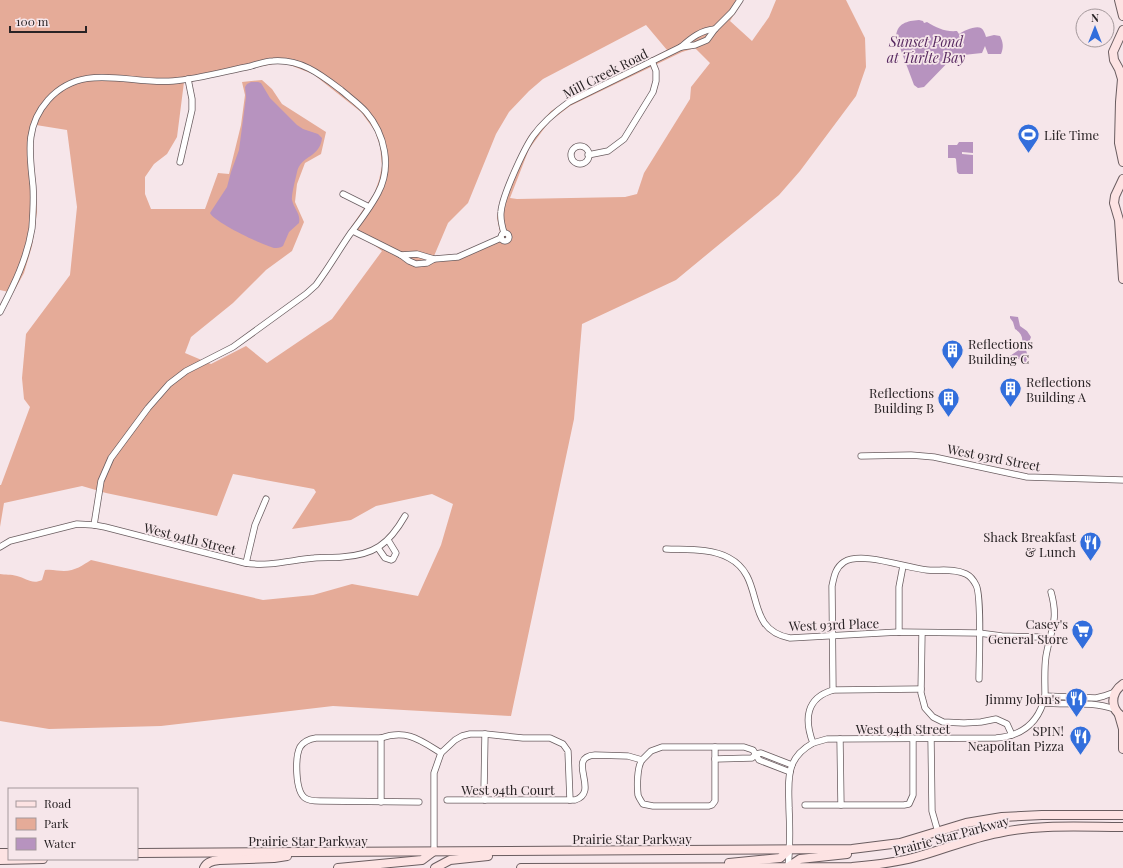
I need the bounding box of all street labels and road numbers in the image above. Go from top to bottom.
street label: Mill Creek Road [560,44,651,102]
street label: West 93rd Street [945,439,1042,474]
street label: West 94th Street [141,518,238,558]
street label: West 93rd Place [788,614,880,634]
street label: West 94th Street [855,720,951,737]
street label: West 94th Court [460,781,555,798]
street label: Prairie Star Parkway [891,811,1011,859]
street label: Prairie Star Parkway [572,830,692,847]
street label: Prairie Star Parkway [248,832,368,849]

